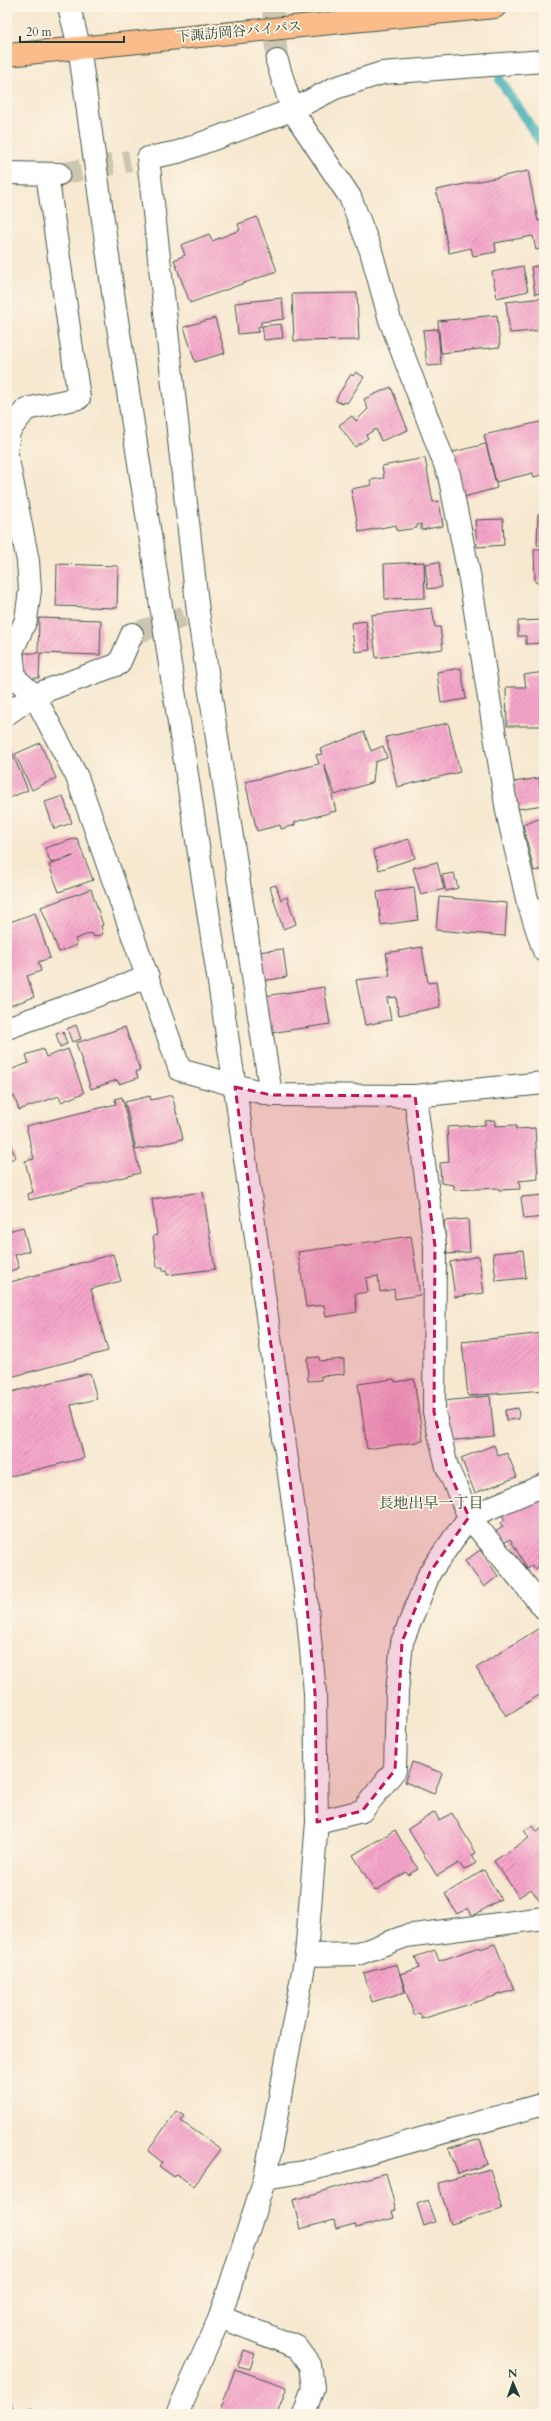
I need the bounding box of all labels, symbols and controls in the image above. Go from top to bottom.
street label: 下諏訪岡谷バイパス [176,17,302,46]
scale bar [20,18,124,44]
text: 20 m [26,24,53,40]
district label: 長地出早一丁目 [378,1493,484,1513]
north arrow [493,2363,533,2403]
text: N [508,2366,518,2381]

